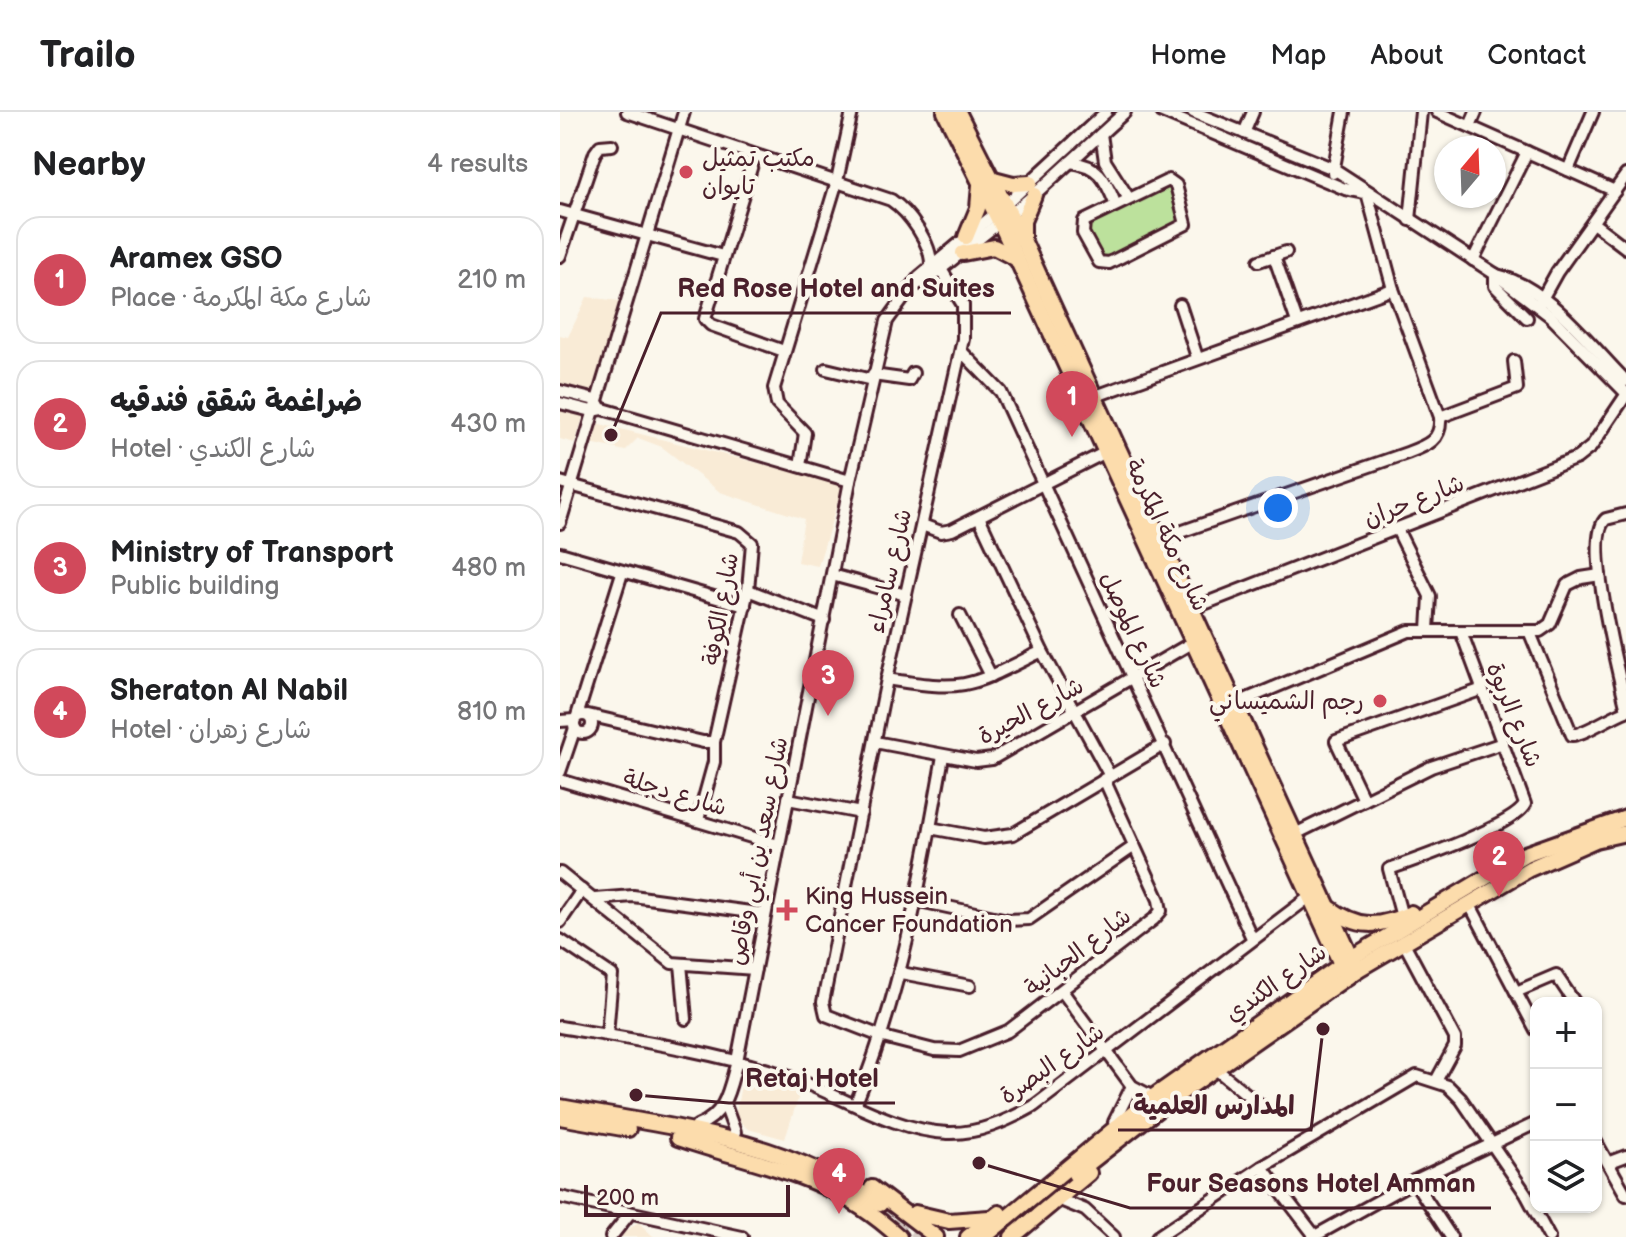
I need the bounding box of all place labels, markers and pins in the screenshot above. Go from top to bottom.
place label: مكتب تمثيل تايوان [702,144,815,201]
marker: مكتب تمثيل تايوان [677,163,695,181]
callout: Red Rose Hotel and Suites [661,263,1011,313]
pin: 1 [1046,371,1098,437]
pin: 3 [802,650,854,716]
place label: رجم الشميساني [1209,687,1364,722]
marker: رجم الشميساني [1371,692,1389,710]
pin: 2 [1473,831,1525,897]
place label: King Hussein Cancer Foundation [805,882,1013,939]
marker: King Hussein Cancer Foundation [776,899,798,921]
callout: Retaj Hotel [729,1053,895,1103]
callout: المدارس العلمية [1118,1080,1311,1130]
pin: 4 [813,1148,865,1214]
callout: Four Seasons Hotel Amman [1130,1158,1491,1208]

